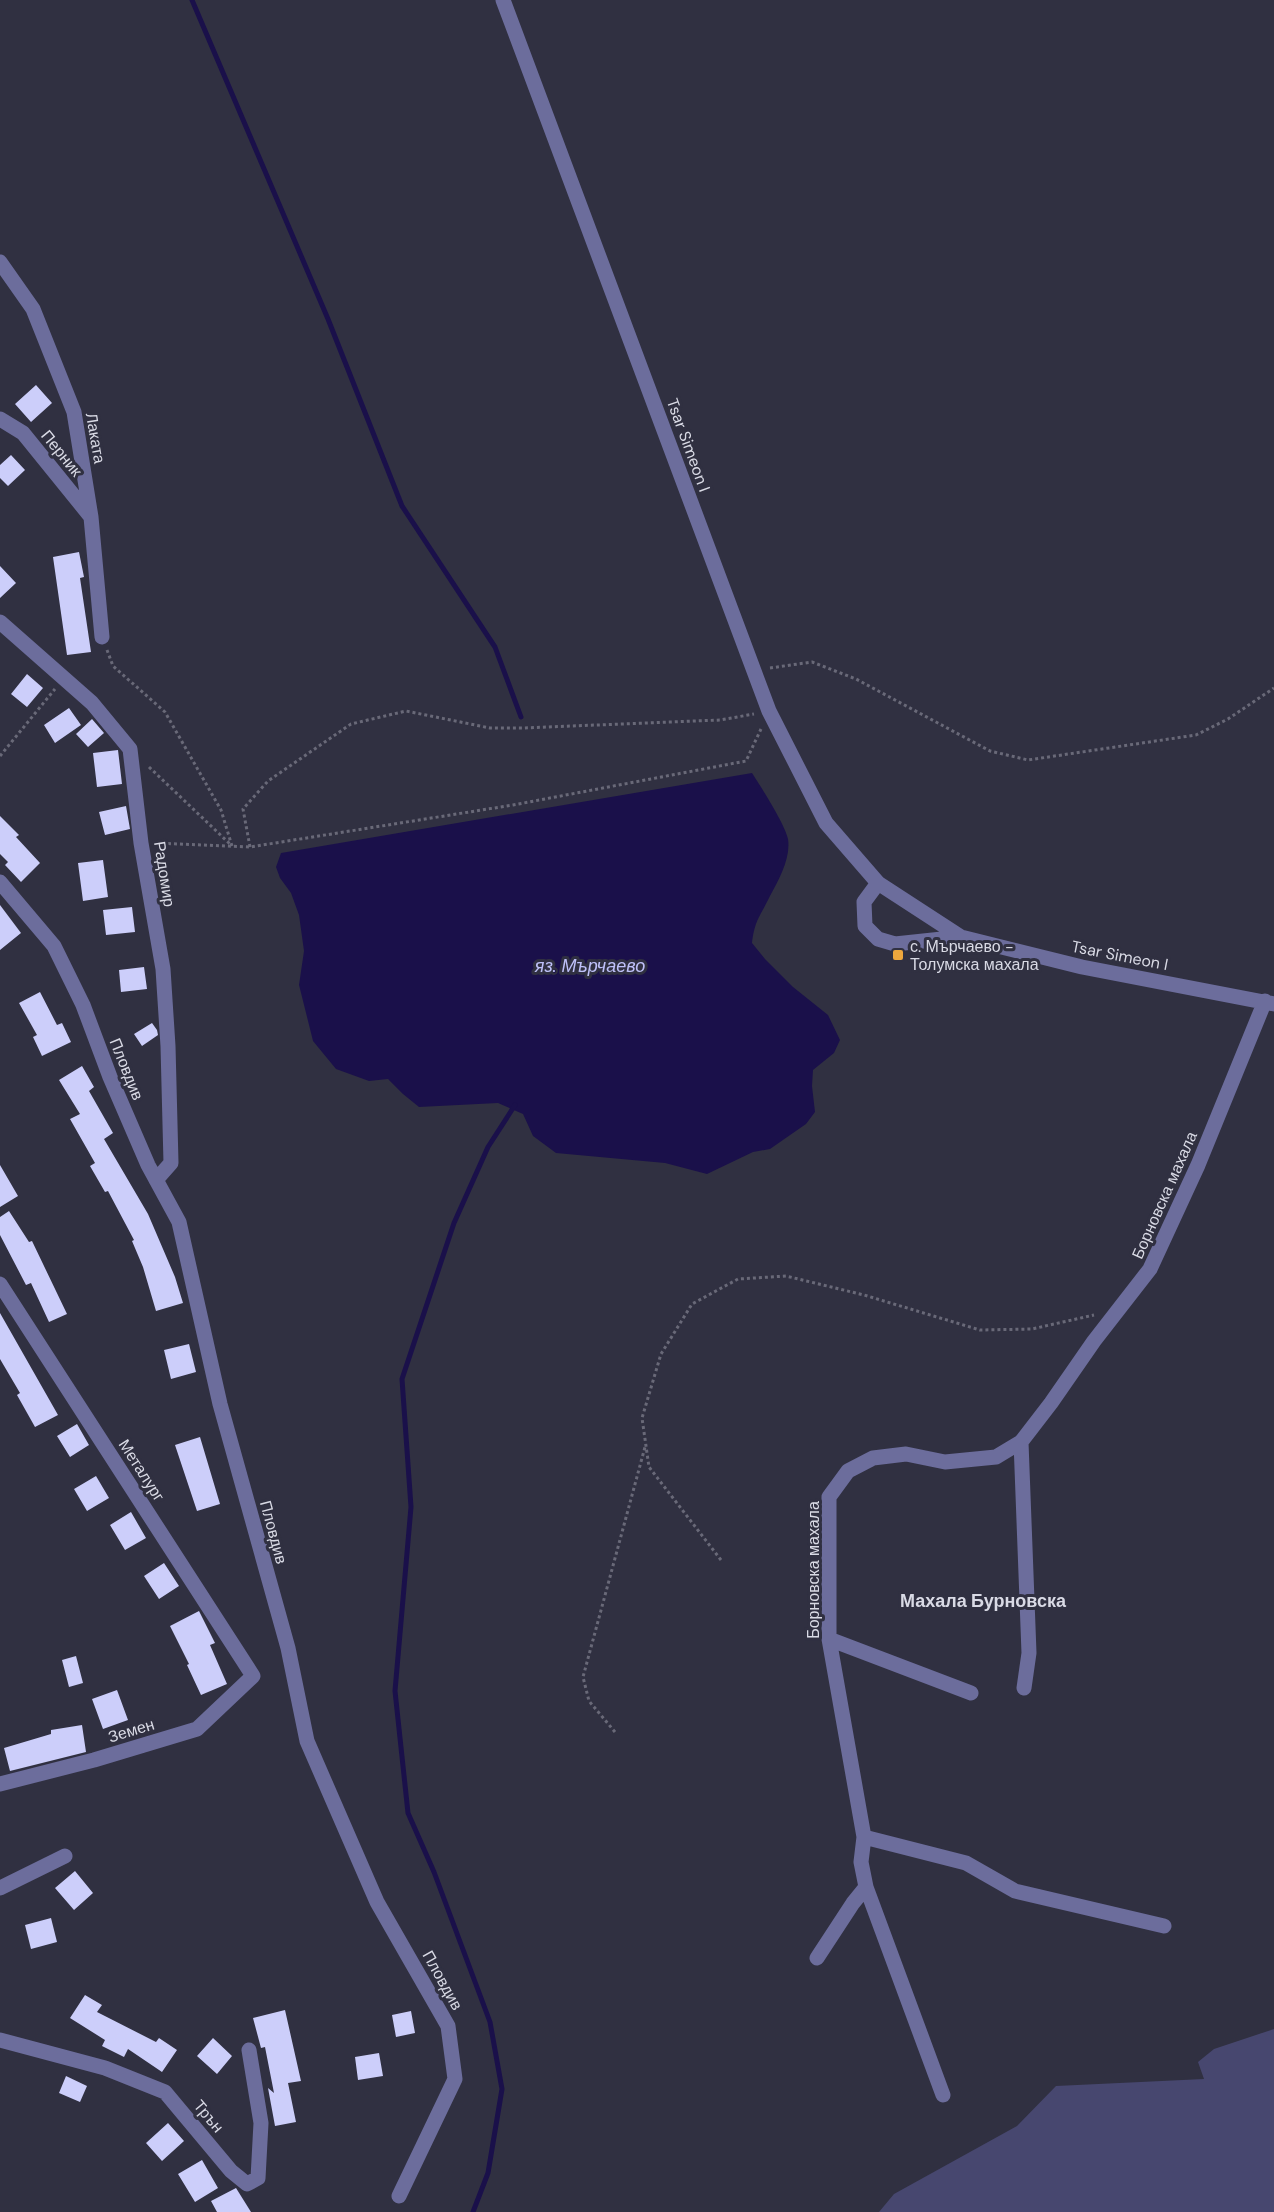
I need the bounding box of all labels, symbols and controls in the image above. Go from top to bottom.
street label: Tsar Simeon I [662,396,715,495]
street label: Лаката [81,411,110,465]
street label: Перник [36,426,87,482]
street label: Радомир [149,840,180,908]
place label: с. Мърчаево - Толумска махала [910,936,1039,975]
street label: Tsar Simeon I [1070,936,1170,975]
marker: с. Мърчаево - Толумска махала [891,948,905,962]
water label: яз. Мърчаево [534,954,645,978]
street label: Пловдив [105,1035,148,1103]
street label: Борновска махала [1127,1128,1202,1262]
street label: Металург [114,1435,169,1505]
street label: Пловдив [255,1498,292,1566]
street label: Борновска махала [803,1501,824,1639]
district label: Махала Бурновска [900,1589,1067,1613]
street label: Земен [105,1714,157,1747]
street label: Пловдив [418,1947,468,2014]
street label: Трън [189,2096,228,2137]

